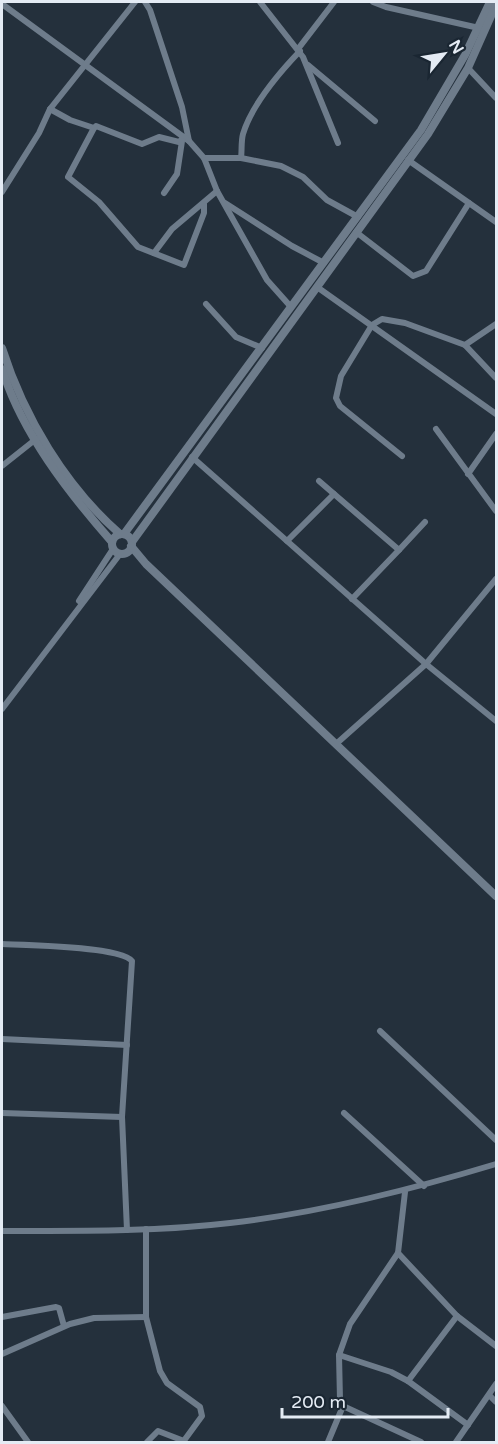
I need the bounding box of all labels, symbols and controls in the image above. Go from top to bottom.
north arrow [414,24,474,84]
text: N [444,36,468,58]
scale bar [282,1381,448,1419]
text: 200 m [291,1391,346,1413]

